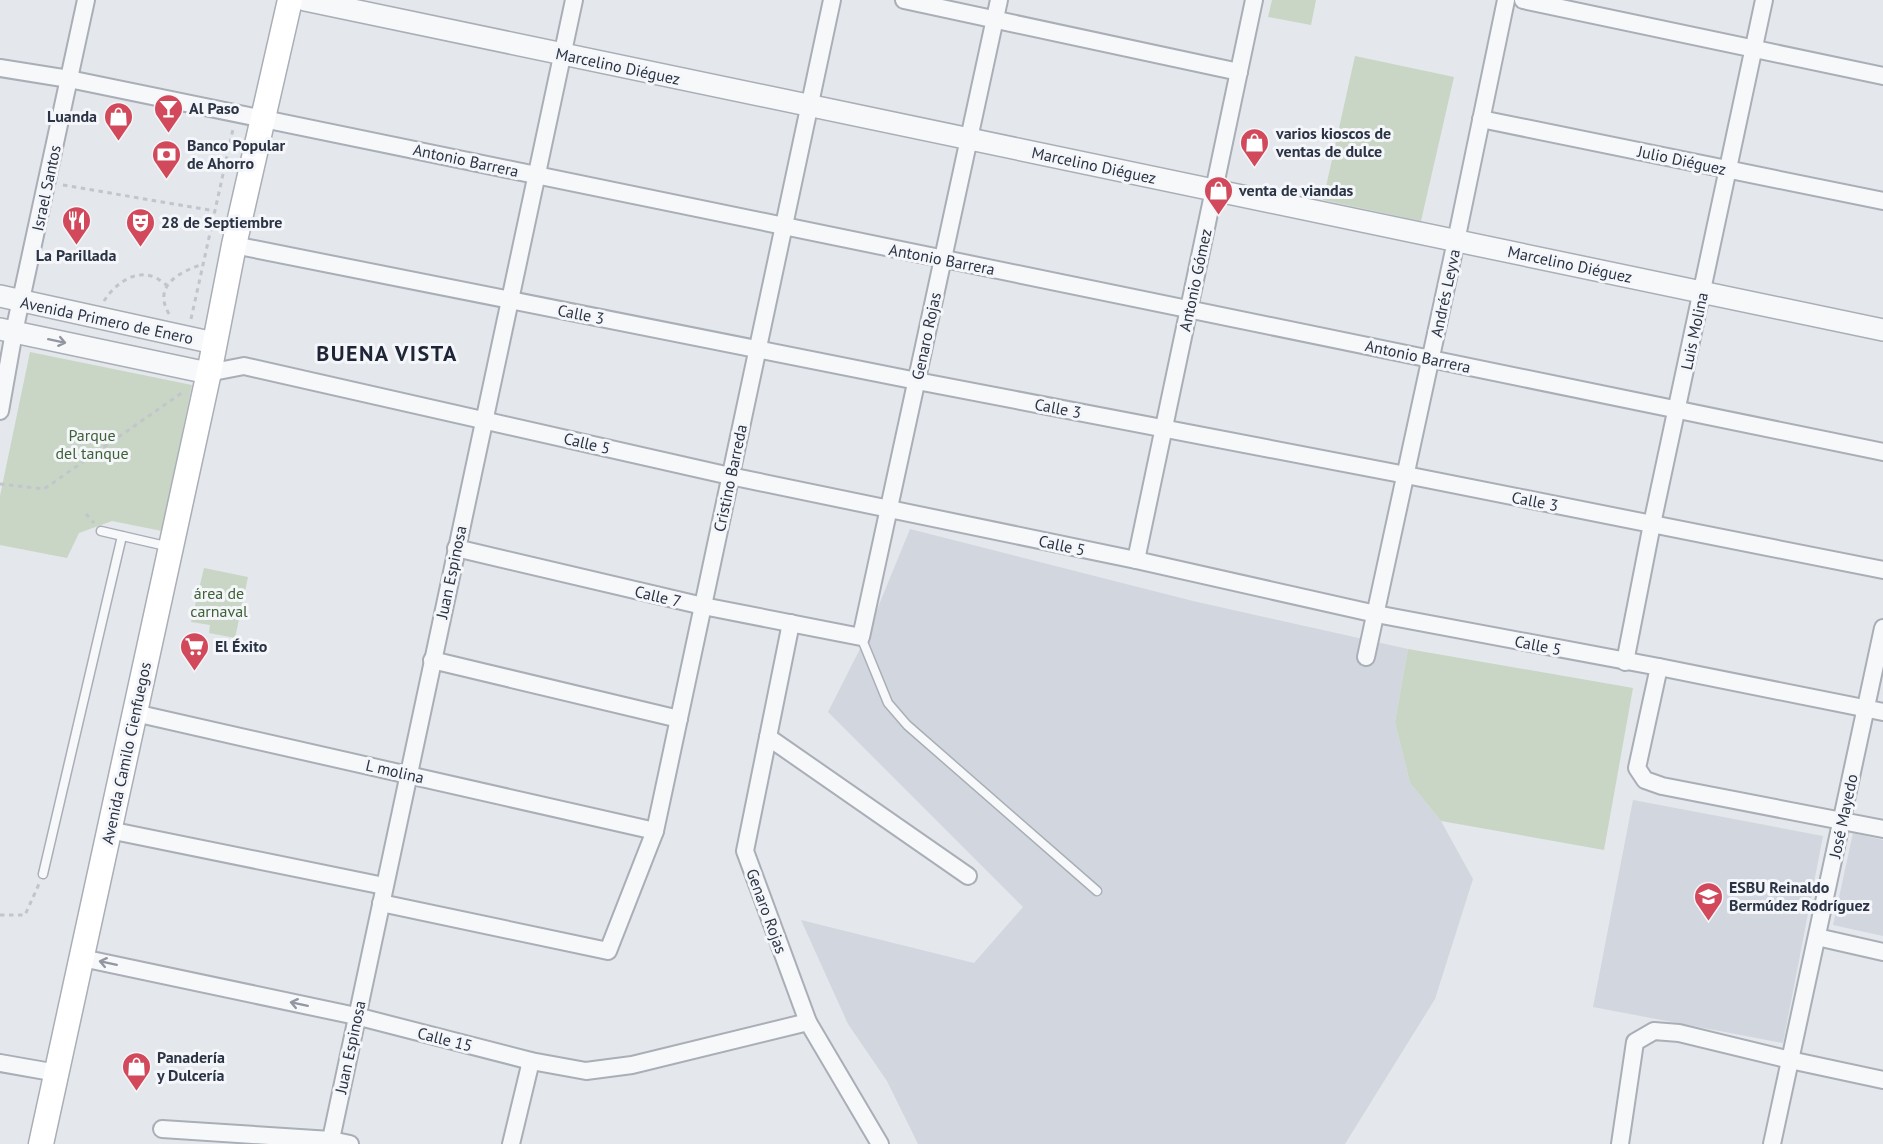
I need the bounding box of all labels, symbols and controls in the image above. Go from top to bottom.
street label: Marcelino Diéguez [554,43,682,89]
bar icon: Al Paso [152,92,184,134]
place label: Al Paso [189,98,240,118]
shop icon: Luanda [102,100,134,142]
place label: Luanda [47,106,97,126]
place label: varios kioscos de ventas de dulce [1275,123,1391,161]
shop icon: varios kioscos de ventas de dulce [1239,126,1271,168]
place label: Banco Popular de Ahorro [187,135,285,173]
bank icon: Banco Popular de Ahorro [150,138,182,180]
street label: Antonio Barrera [411,139,521,181]
street label: Julio Diéguez [1635,141,1728,179]
street label: Marcelino Diéguez [1030,142,1158,188]
street label: Israel Santos [27,143,65,233]
shop icon: venta de viandas [1202,174,1234,216]
place label: venta de viandas [1238,180,1354,200]
restaurant icon: La Parillada [60,204,92,246]
theatre icon: 28 de Septiembre [124,206,156,248]
place label: 28 de Septiembre [161,212,282,232]
street label: Antonio Gómez [1174,227,1216,333]
street label: Antonio Barrera [887,239,997,279]
street label: Marcelino Diéguez [1506,241,1634,287]
place label: La Parillada [36,245,116,265]
street label: Andrés Leyva [1426,247,1464,339]
street label: Genaro Rojas [907,290,945,382]
street label: Luis Molina [1676,290,1712,372]
street label: Avenida Primero de Enero [19,292,195,348]
street label: Calle 3 [556,300,606,328]
street label: Antonio Barrera [1363,335,1473,377]
one-way arrow [47,336,66,347]
district label: BUENA VISTA [316,339,458,367]
street label: Calle 3 [1033,394,1083,422]
street label: Cristino Barreda [709,422,751,534]
park label: Parque del tanque [55,425,129,463]
street label: Calle 5 [562,428,612,458]
street label: Calle 3 [1510,487,1560,515]
street label: Juan Espinosa [431,524,471,621]
street label: Calle 5 [1037,530,1087,560]
street label: Calle 7 [633,581,683,611]
park label: área de carnaval [190,583,248,621]
supermarket icon: El Éxito [178,630,210,672]
street label: Calle 5 [1513,631,1563,659]
place label: El Éxito [215,636,268,656]
street label: Avenida Camilo Cienfuegos [97,660,155,846]
street label: L molina [364,755,426,787]
street label: José Mayedo [1824,772,1862,861]
street label: Genaro Rojas [742,866,792,957]
place label: ESBU Reinaldo Bermúdez Rodríguez [1729,877,1870,915]
school or university icon: ESBU Reinaldo Bermúdez Rodríguez [1692,880,1724,922]
one-way arrow [99,957,119,968]
one-way arrow [290,998,309,1009]
street label: Juan Espinosa [330,999,370,1096]
street label: Calle 15 [415,1023,475,1055]
place label: Panadería y Dulcería [156,1047,225,1085]
shop icon: Panadería y Dulcería [120,1050,152,1092]

